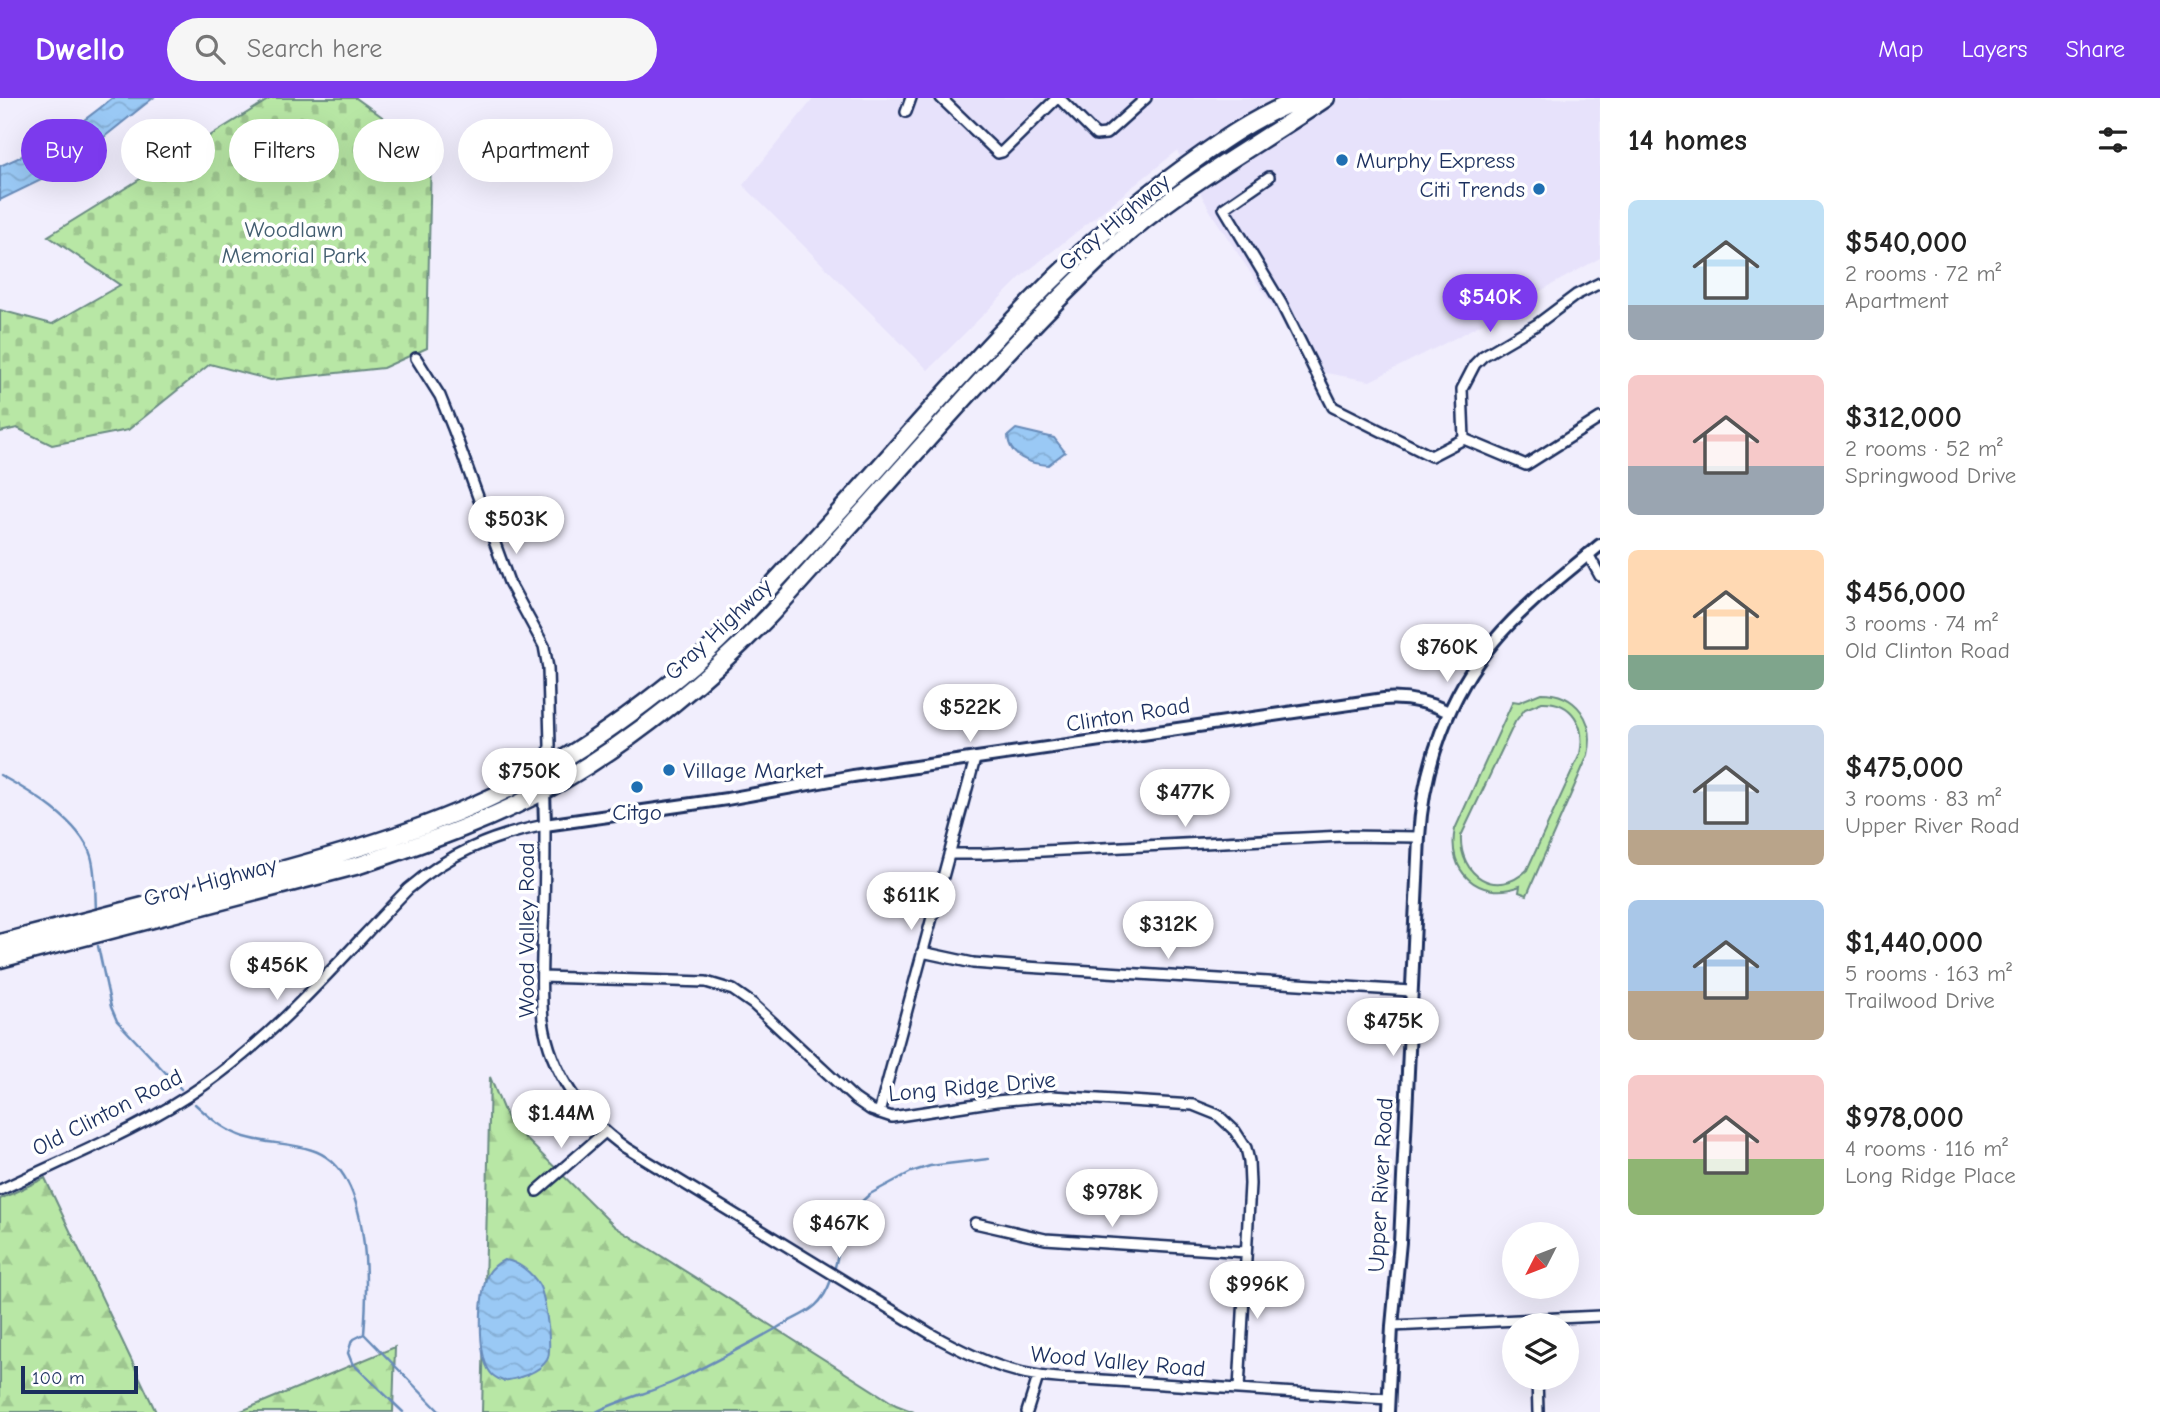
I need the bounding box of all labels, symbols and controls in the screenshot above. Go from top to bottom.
search box [167,18,657,81]
text: Dwello [35,30,125,68]
icon: search [191,30,229,68]
text: Search here [247,34,382,64]
text: Map [1878,35,1924,63]
text: Layers [1962,35,2027,63]
text: Share [2065,35,2125,63]
chip: Buy [21,119,107,182]
chip: Rent [121,119,215,182]
chip: Filters [229,119,339,182]
chip: New [353,119,444,182]
chip: Apartment [458,119,613,182]
icon: filters [2094,121,2132,159]
text: 14 homes [1628,123,1747,158]
place label: Murphy Express [1356,147,1515,174]
marker: Murphy Express [1334,152,1350,168]
street label: Gray Highway [1053,168,1176,277]
place label: Citi Trends [1419,176,1525,203]
marker: Citi Trends [1531,181,1547,197]
park label: Woodlawn Memorial Park [222,216,366,269]
text: $540,000 [1845,225,1967,260]
icon: home [1684,228,1768,312]
text: 2 rooms · 72 m² [1845,260,2001,287]
pin: $540K [1441,274,1539,334]
text: $540K [1459,283,1521,310]
text: Apartment [1845,287,1948,314]
text: $312,000 [1845,400,1962,435]
icon: home [1684,403,1768,487]
text: 2 rooms · 52 m² [1845,435,2003,462]
text: Springwood Drive [1845,462,2016,489]
pin: $503K [467,496,565,556]
text: $503K [484,505,548,532]
street label: Gray Highway [659,572,778,686]
text: $456,000 [1845,575,1966,610]
icon: home [1684,578,1768,662]
text: 3 rooms · 74 m² [1845,610,1998,637]
pin: $760K [1398,624,1496,684]
text: $760K [1416,633,1478,660]
text: Old Clinton Road [1845,637,2010,664]
pin: $522K [921,684,1019,744]
street label: Clinton Road [1064,691,1192,738]
text: $522K [939,693,1001,720]
pin: $750K [480,748,578,808]
text: $475,000 [1845,750,1964,785]
icon: home [1684,753,1768,837]
text: $750K [498,757,560,784]
place label: Village Market [683,757,824,784]
marker: Village Market [661,762,677,778]
pin: $477K [1136,770,1234,829]
text: $477K [1156,778,1214,805]
marker: Citgo [629,779,645,795]
text: 3 rooms · 83 m² [1845,785,2001,812]
place label: Citgo [612,799,662,826]
text: Upper River Road [1845,812,2020,839]
street label: Wood Valley Road [513,842,540,1018]
street label: Gray Highway [141,851,280,912]
pin: $611K [862,872,960,932]
text: $611K [883,881,939,908]
pin: $312K [1119,902,1217,961]
text: $312K [1139,910,1197,937]
text: $1,440,000 [1845,925,1983,960]
icon: home [1684,928,1768,1012]
pin: $456K [228,942,326,1002]
text: $456K [246,951,308,978]
text: 5 rooms · 163 m² [1845,960,2012,987]
text: Trailwood Drive [1845,987,1995,1014]
pin: $475K [1344,998,1442,1058]
text: $475K [1363,1007,1423,1034]
street label: Old Clinton Road [28,1063,187,1162]
street label: Long Ridge Drive [887,1066,1057,1107]
pin: $1.44M [504,1090,618,1150]
street label: Upper River Road [1362,1097,1399,1273]
text: $1.44M [527,1099,595,1126]
text: $978,000 [1845,1100,1964,1135]
icon: home [1684,1103,1768,1187]
text: 4 rooms · 116 m² [1845,1135,2008,1162]
text: Long Ridge Place [1845,1162,2016,1189]
pin: $978K [1063,1170,1161,1229]
text: $978K [1082,1178,1142,1205]
pin: $467K [790,1200,888,1260]
text: $467K [809,1209,869,1236]
north arrow [1502,1222,1578,1298]
map controls [1502,1222,1579,1390]
pin: $996K [1208,1262,1306,1321]
text: $996K [1226,1270,1288,1297]
button: layers [1502,1313,1579,1390]
street label: Wood Valley Road [1029,1340,1206,1383]
scale bar [21,1363,138,1395]
text: 100 m [32,1367,85,1389]

